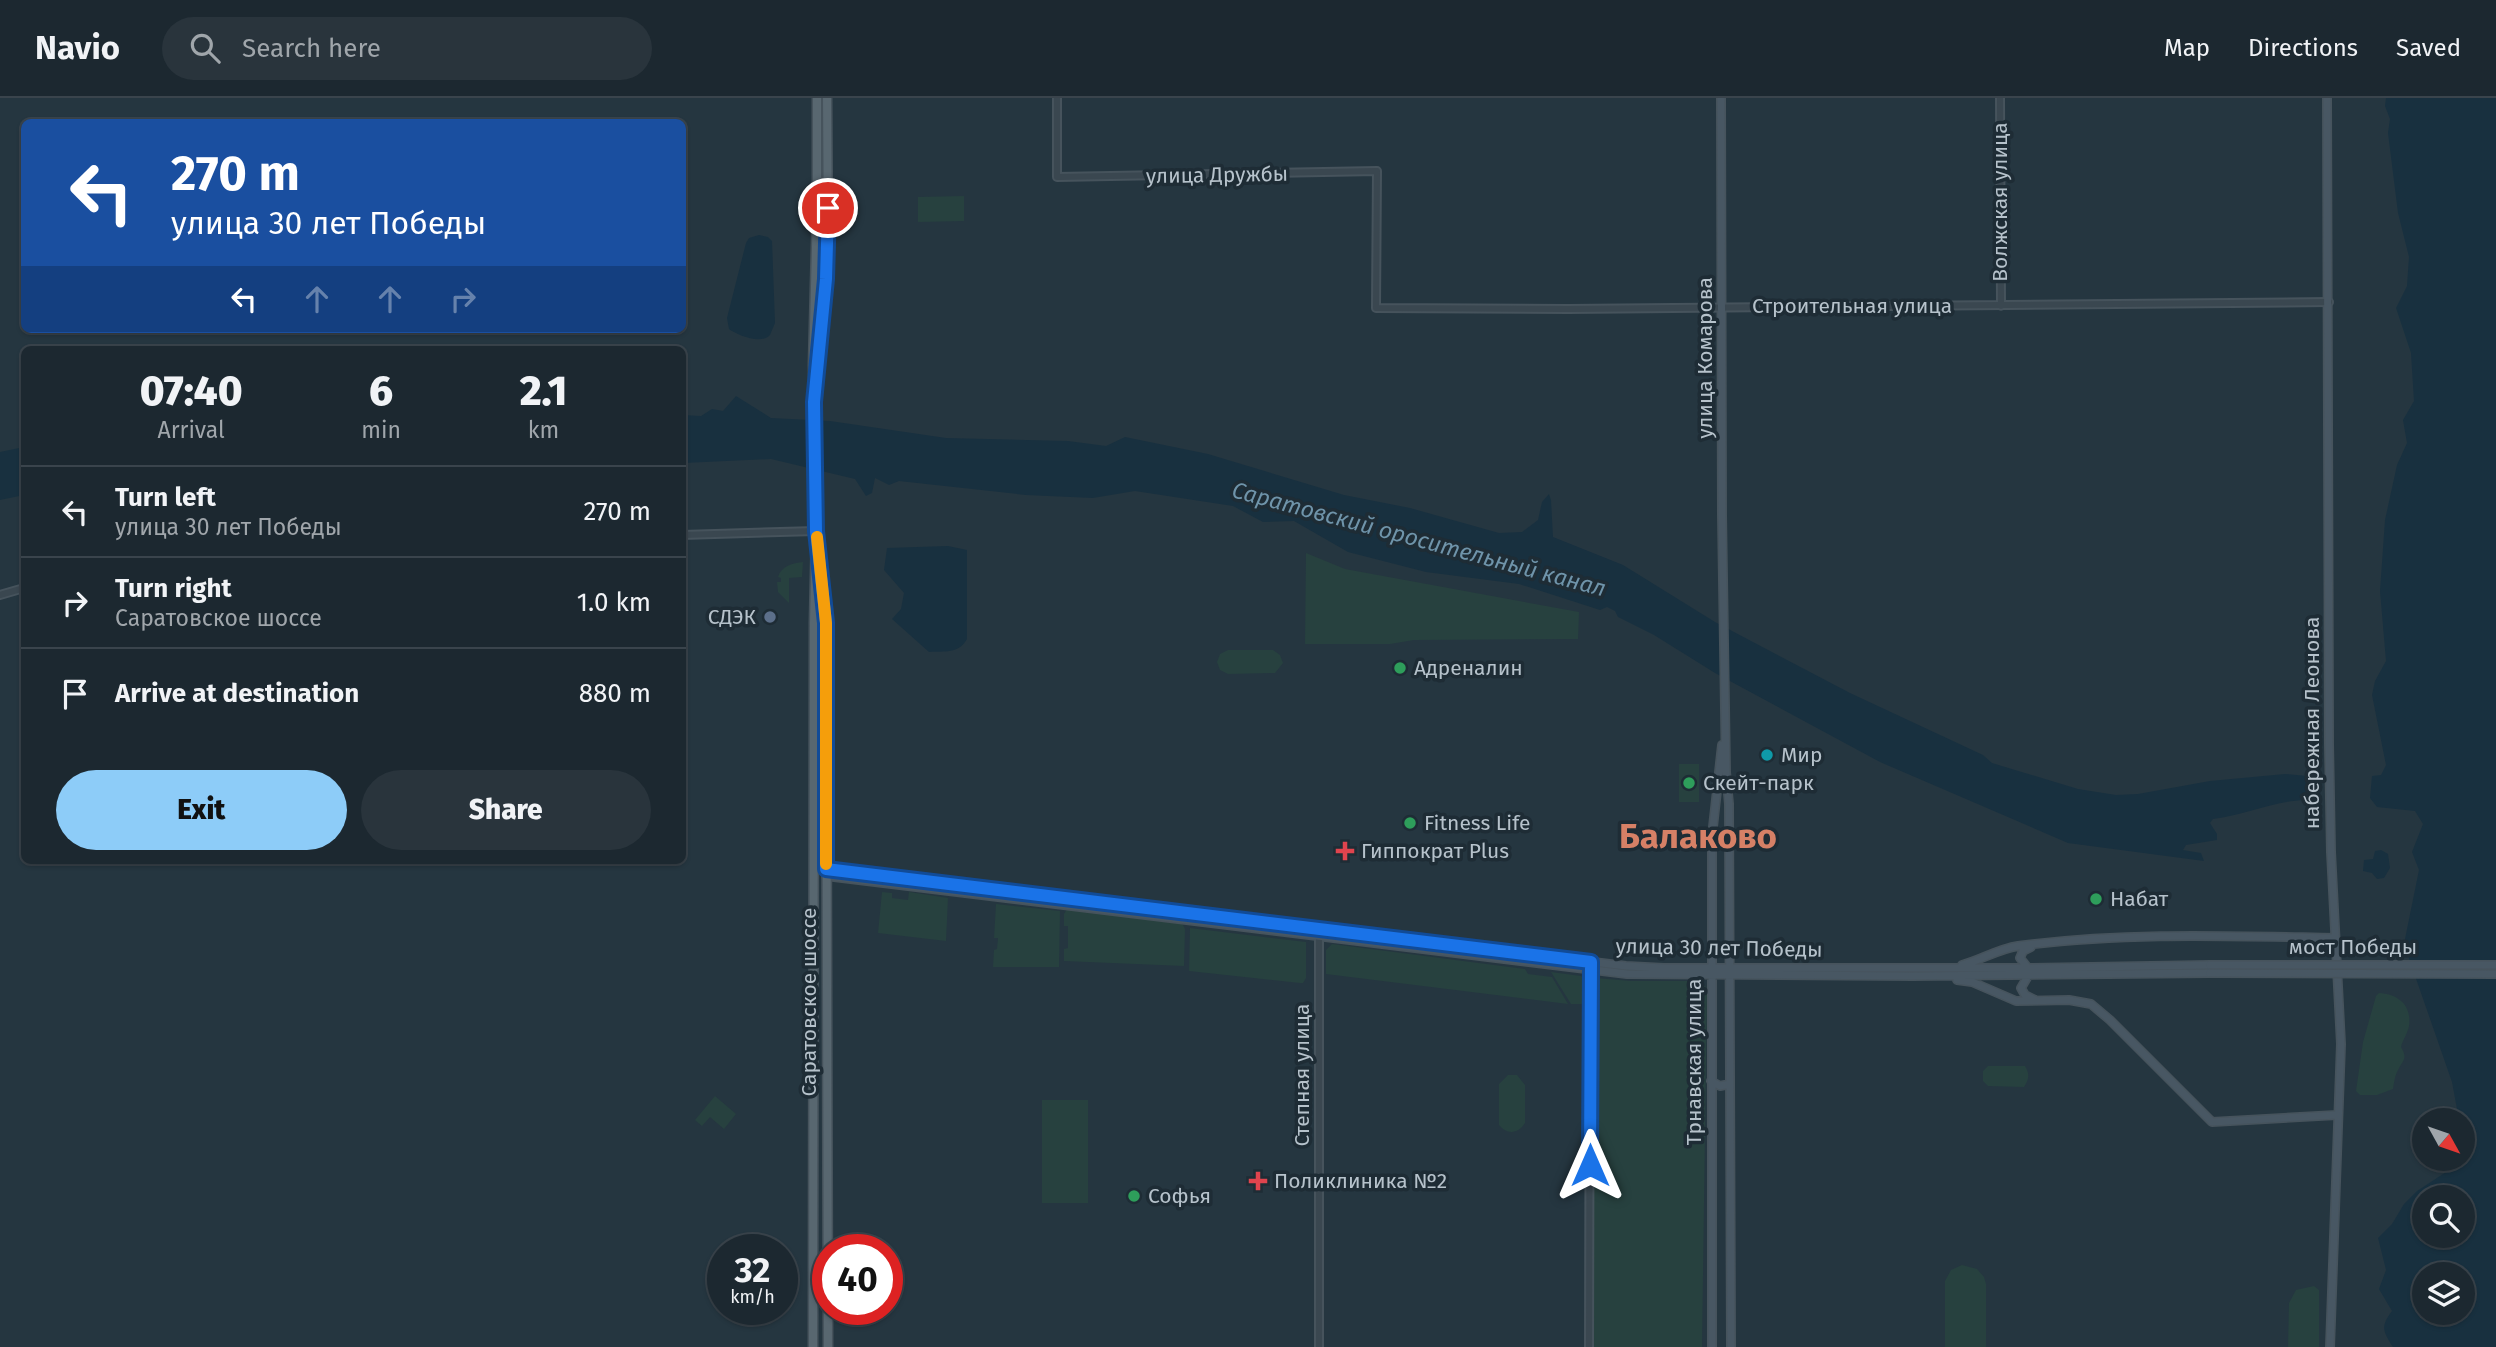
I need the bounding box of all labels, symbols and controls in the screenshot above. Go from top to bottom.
search box [162,17,652,80]
text: Navio [35,28,120,68]
icon: search [186,29,224,67]
text: Search here [242,33,381,64]
text: Map [2164,34,2210,62]
text: Directions [2248,34,2358,62]
text: Saved [2396,34,2461,62]
street label: Волжская улица [1987,122,2013,282]
text: 270 m [171,144,300,203]
icon: left [56,147,147,238]
street label: улица Дружбы [1146,161,1288,189]
pin [798,178,858,238]
icon: arrive [809,189,847,227]
text: улица 30 лет Победы [171,204,486,242]
street label: улица Комарова [1692,277,1718,439]
icon: left [225,280,263,318]
icon: ahead [298,280,336,318]
icon: ahead [371,280,409,318]
icon: right [444,280,482,318]
street label: Строительная улица [1752,293,1952,319]
text: 07:40 [140,366,243,416]
text: 6 [369,366,393,416]
text: 2.1 [520,366,567,416]
text: Arrival [157,416,225,444]
text: min [361,416,401,444]
text: km [528,416,559,444]
water label: Саратовский оросительный канал [1229,475,1609,603]
text: Turn left [115,482,216,513]
icon: left [56,493,94,531]
text: 270 m [583,496,651,527]
text: улица 30 лет Победы [115,513,342,541]
text: Turn right [115,573,232,604]
icon: right [56,584,94,622]
text: 1.0 km [577,587,651,618]
text: Саратовское шоссе [115,604,322,632]
place label: СДЭК [708,604,757,630]
marker: СДЭК [762,609,778,625]
street label: набережная Леонова [2299,617,2325,829]
place label: Адреналин [1414,655,1523,681]
marker: Адреналин [1392,660,1408,676]
icon: arrive [56,675,94,713]
text: Arrive at destination [115,678,359,709]
text: 880 m [579,678,651,709]
place label: Мир [1781,742,1822,768]
marker: Мир [1759,747,1775,763]
button: Exit [56,770,347,850]
button: Share [361,770,651,850]
place label: Скейт-парк [1703,770,1814,796]
marker: Скейт-парк [1681,775,1697,791]
place label: Fitness Life [1424,810,1530,836]
marker: Fitness Life [1402,815,1418,831]
district label: Балаково [1619,815,1777,857]
place label: Гиппократ Plus [1361,838,1509,864]
marker: Гиппократ Plus [1335,841,1355,861]
place label: Набат [2110,886,2169,912]
marker: Набат [2088,891,2104,907]
street label: Саратовское шоссе [796,908,822,1096]
street label: улица 30 лет Победы [1615,933,1823,963]
street label: мост Победы [2289,934,2417,960]
street label: Трнавская улица [1681,979,1707,1145]
street label: Степная улица [1289,1003,1315,1147]
north arrow [2412,1108,2474,1171]
map controls [2412,1108,2475,1325]
position arrow [1553,1128,1627,1202]
place label: Поликлиника №2 [1274,1168,1447,1194]
marker: Поликлиника №2 [1248,1171,1268,1191]
place label: Софья [1148,1183,1211,1209]
button: search [2412,1185,2475,1248]
marker: Софья [1126,1188,1142,1204]
speed limit sign: 40 [812,1234,903,1325]
text: 32 [735,1249,770,1291]
button: layers [2412,1262,2475,1325]
text: km/h [730,1286,775,1308]

